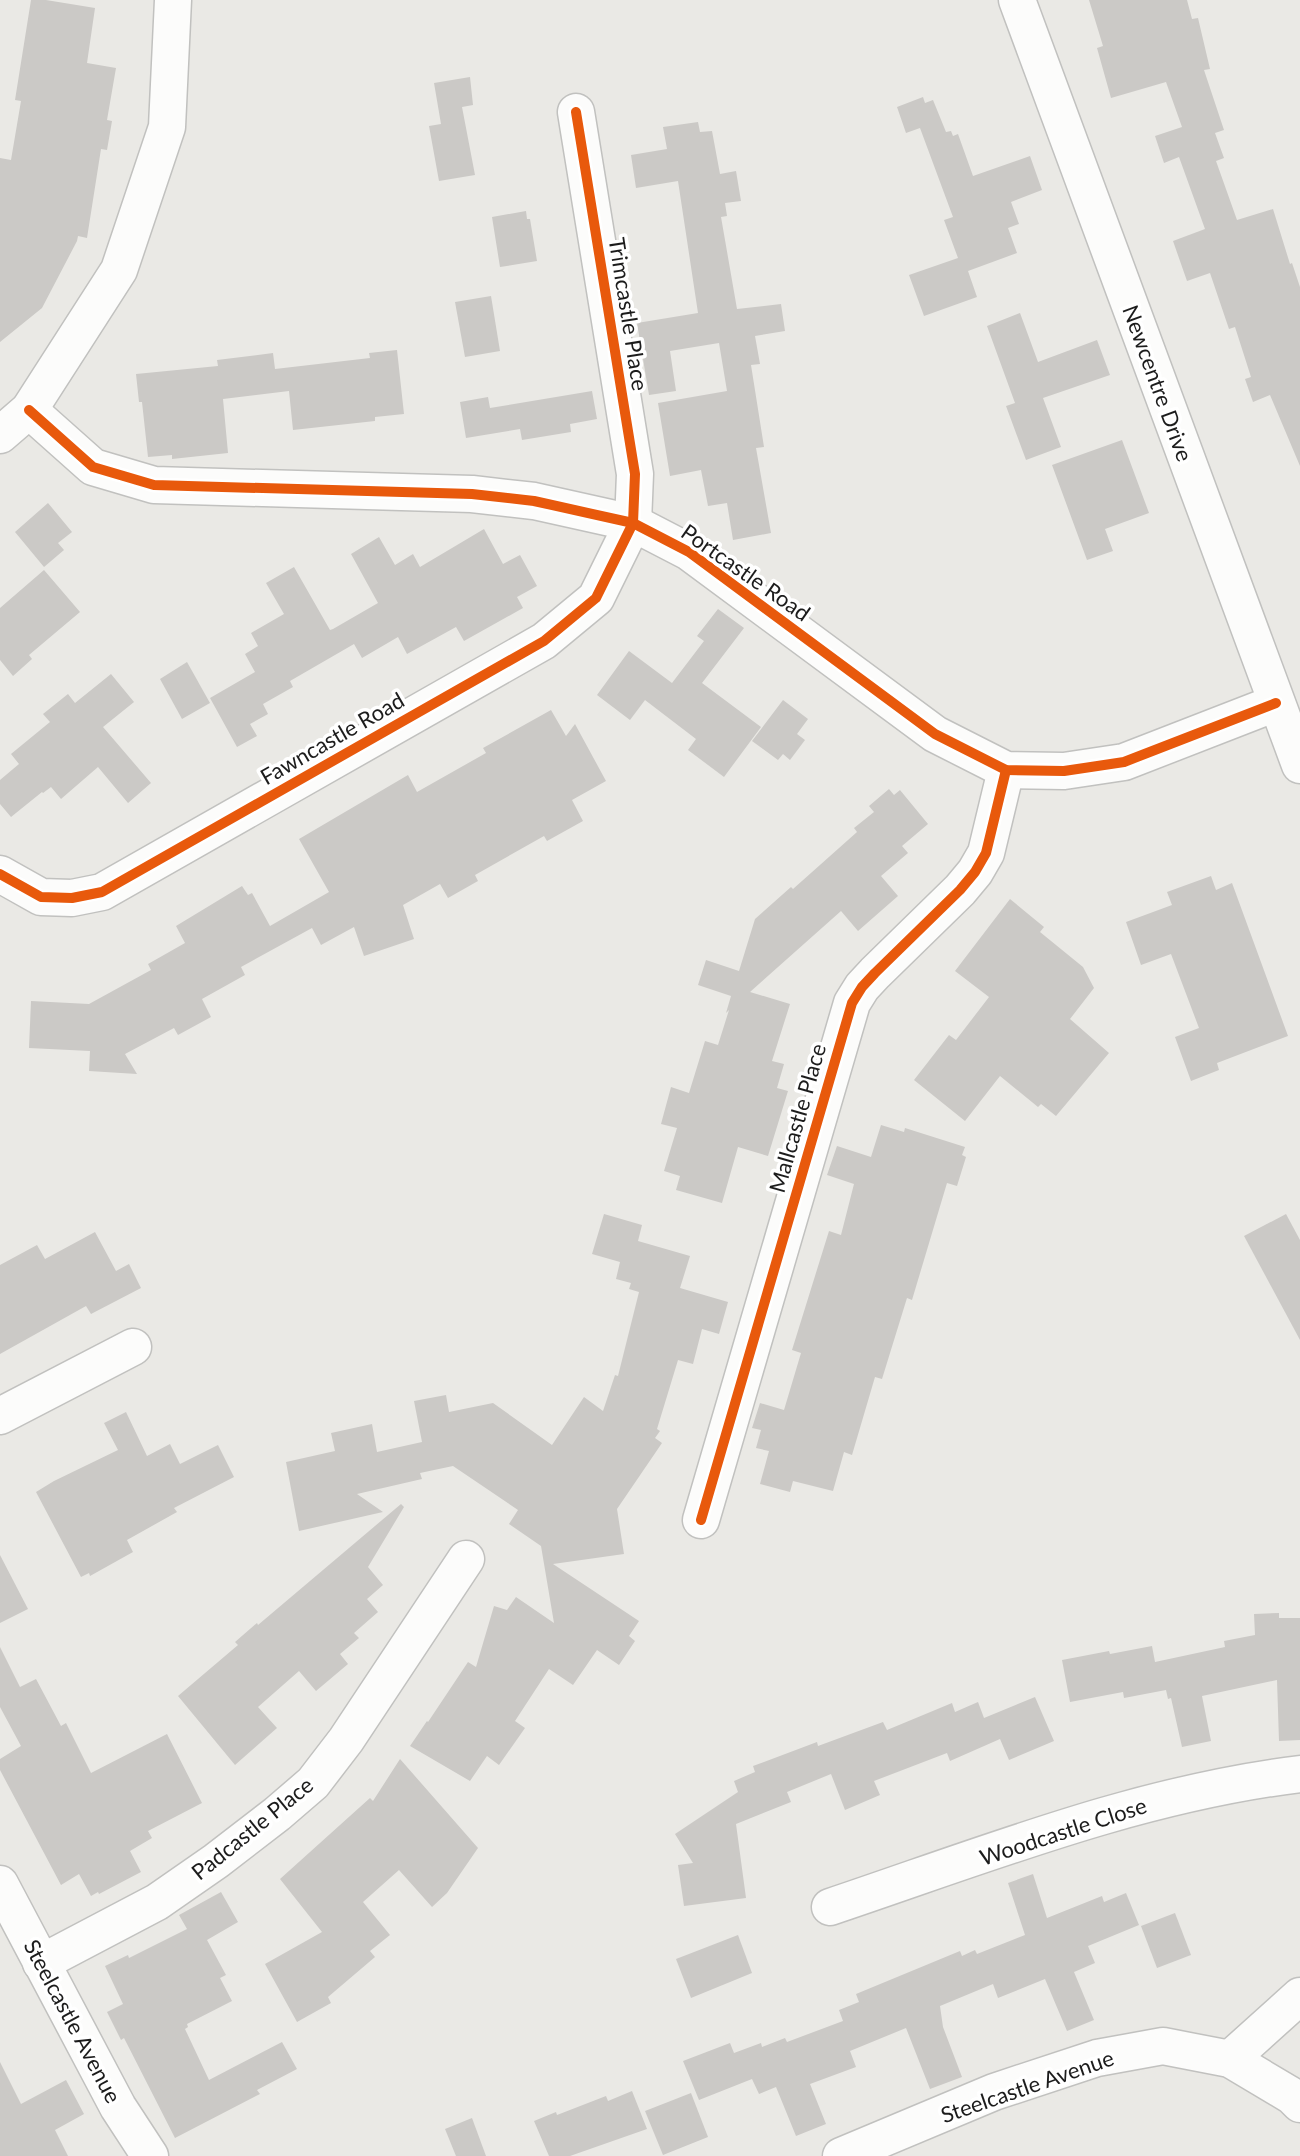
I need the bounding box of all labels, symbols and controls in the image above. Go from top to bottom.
street label: Trimcastle Place [604,236,654,392]
street label: Newcentre Drive [1117,301,1199,465]
street label: Portcastle Road [676,518,816,626]
street label: Fawncastle Road [255,686,409,790]
street label: Mallcastle Place [763,1040,831,1196]
street label: Padcastle Place [186,1771,318,1885]
street label: Woodcastle Close [976,1791,1150,1871]
street label: Steelcastle Avenue [19,1935,127,2107]
street label: Steelcastle Avenue [937,2044,1117,2128]

